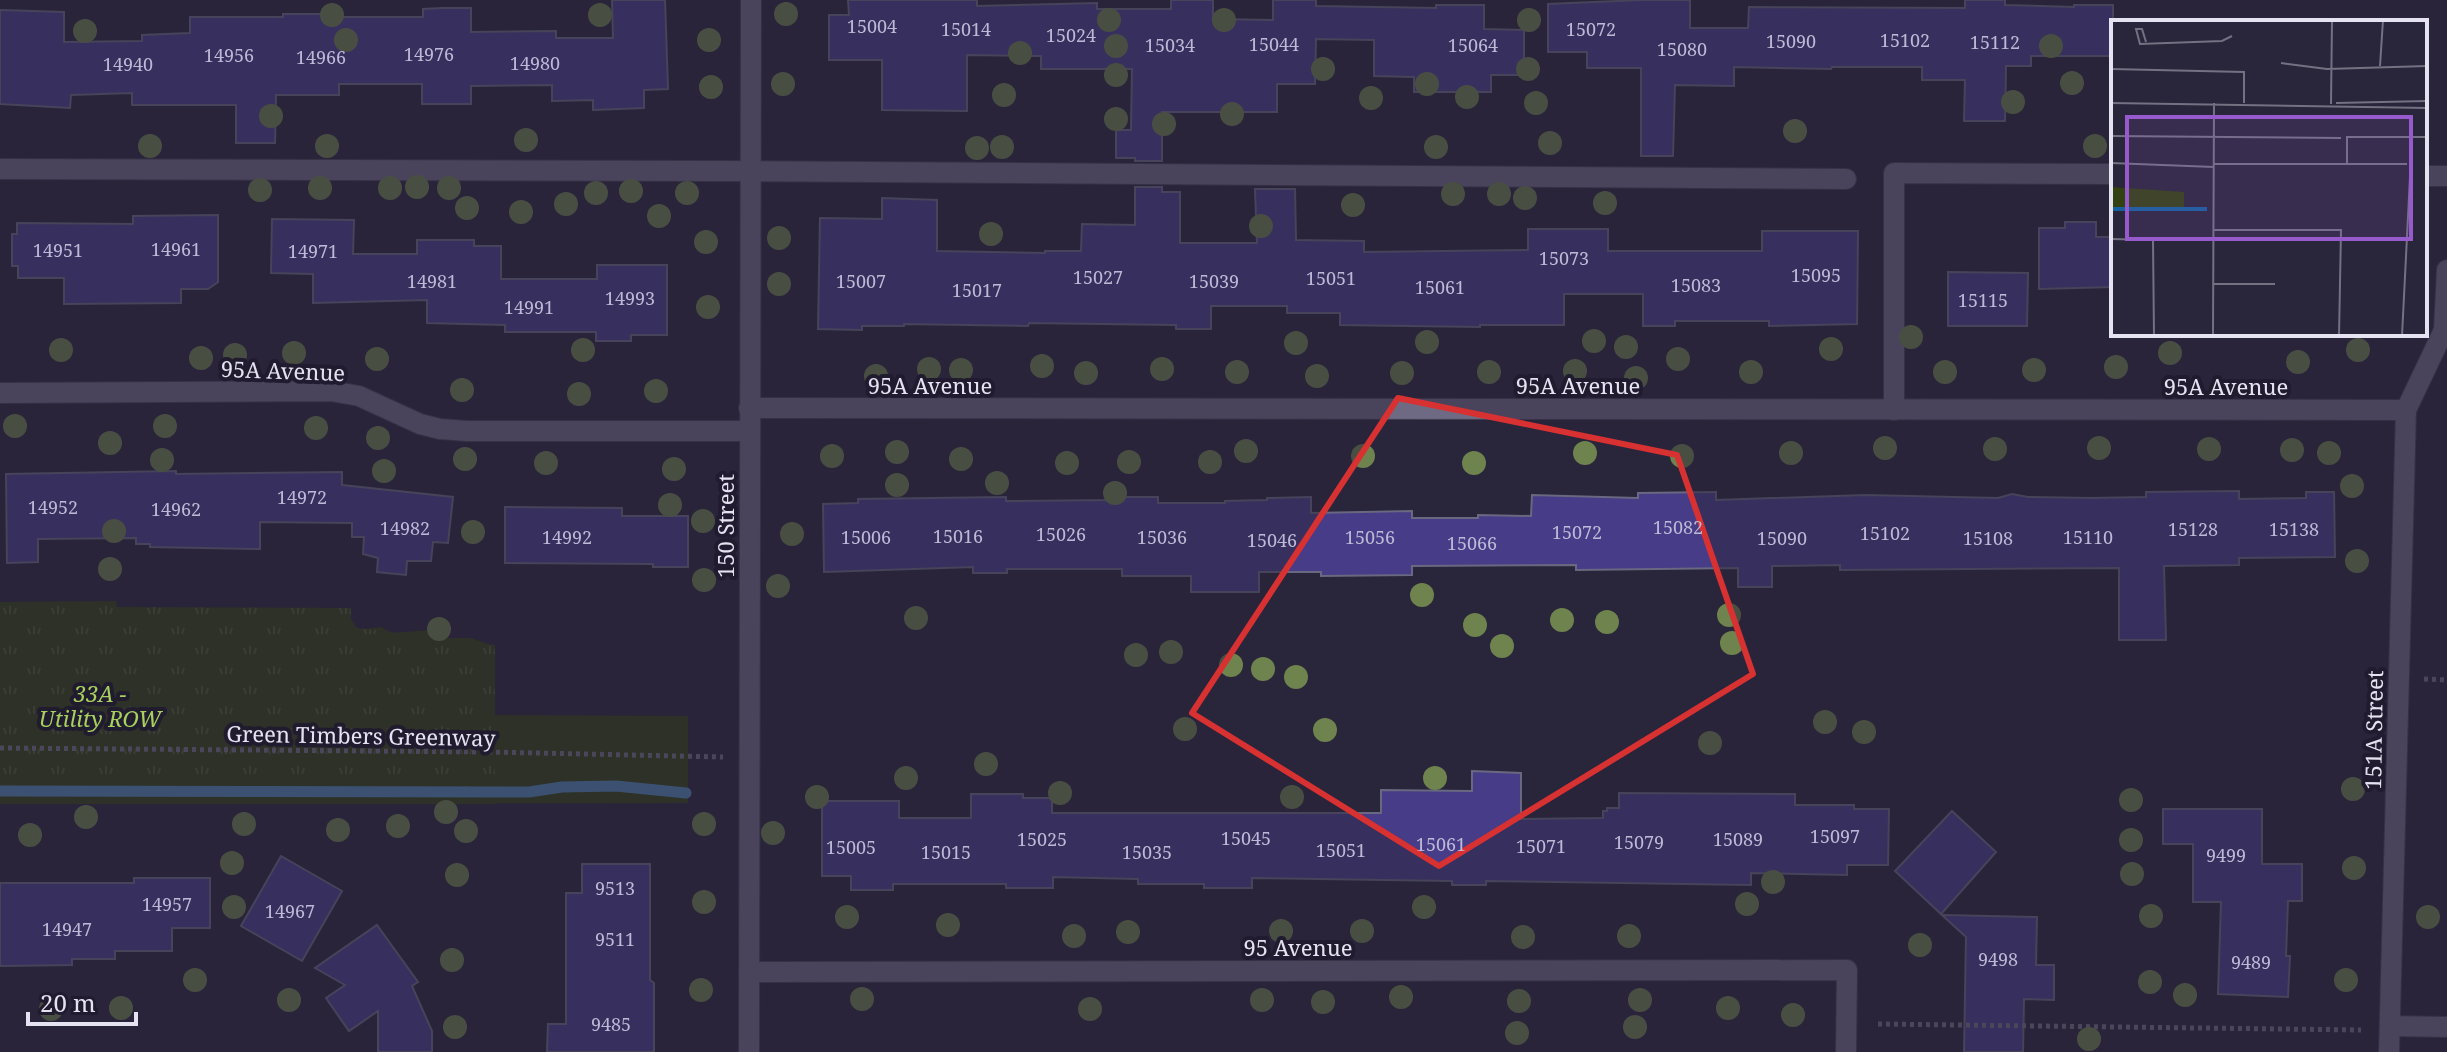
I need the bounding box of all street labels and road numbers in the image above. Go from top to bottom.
street label: 95A Avenue [220,353,346,387]
street label: 95A Avenue [868,370,992,400]
street label: 95A Avenue [1516,370,1640,400]
street label: 95A Avenue [2164,371,2288,401]
street label: 150 Street [710,474,740,578]
street label: 151A Street [2357,670,2389,790]
street label: Green Timbers Greenway [226,718,496,752]
street label: 95 Avenue [1244,932,1352,962]

